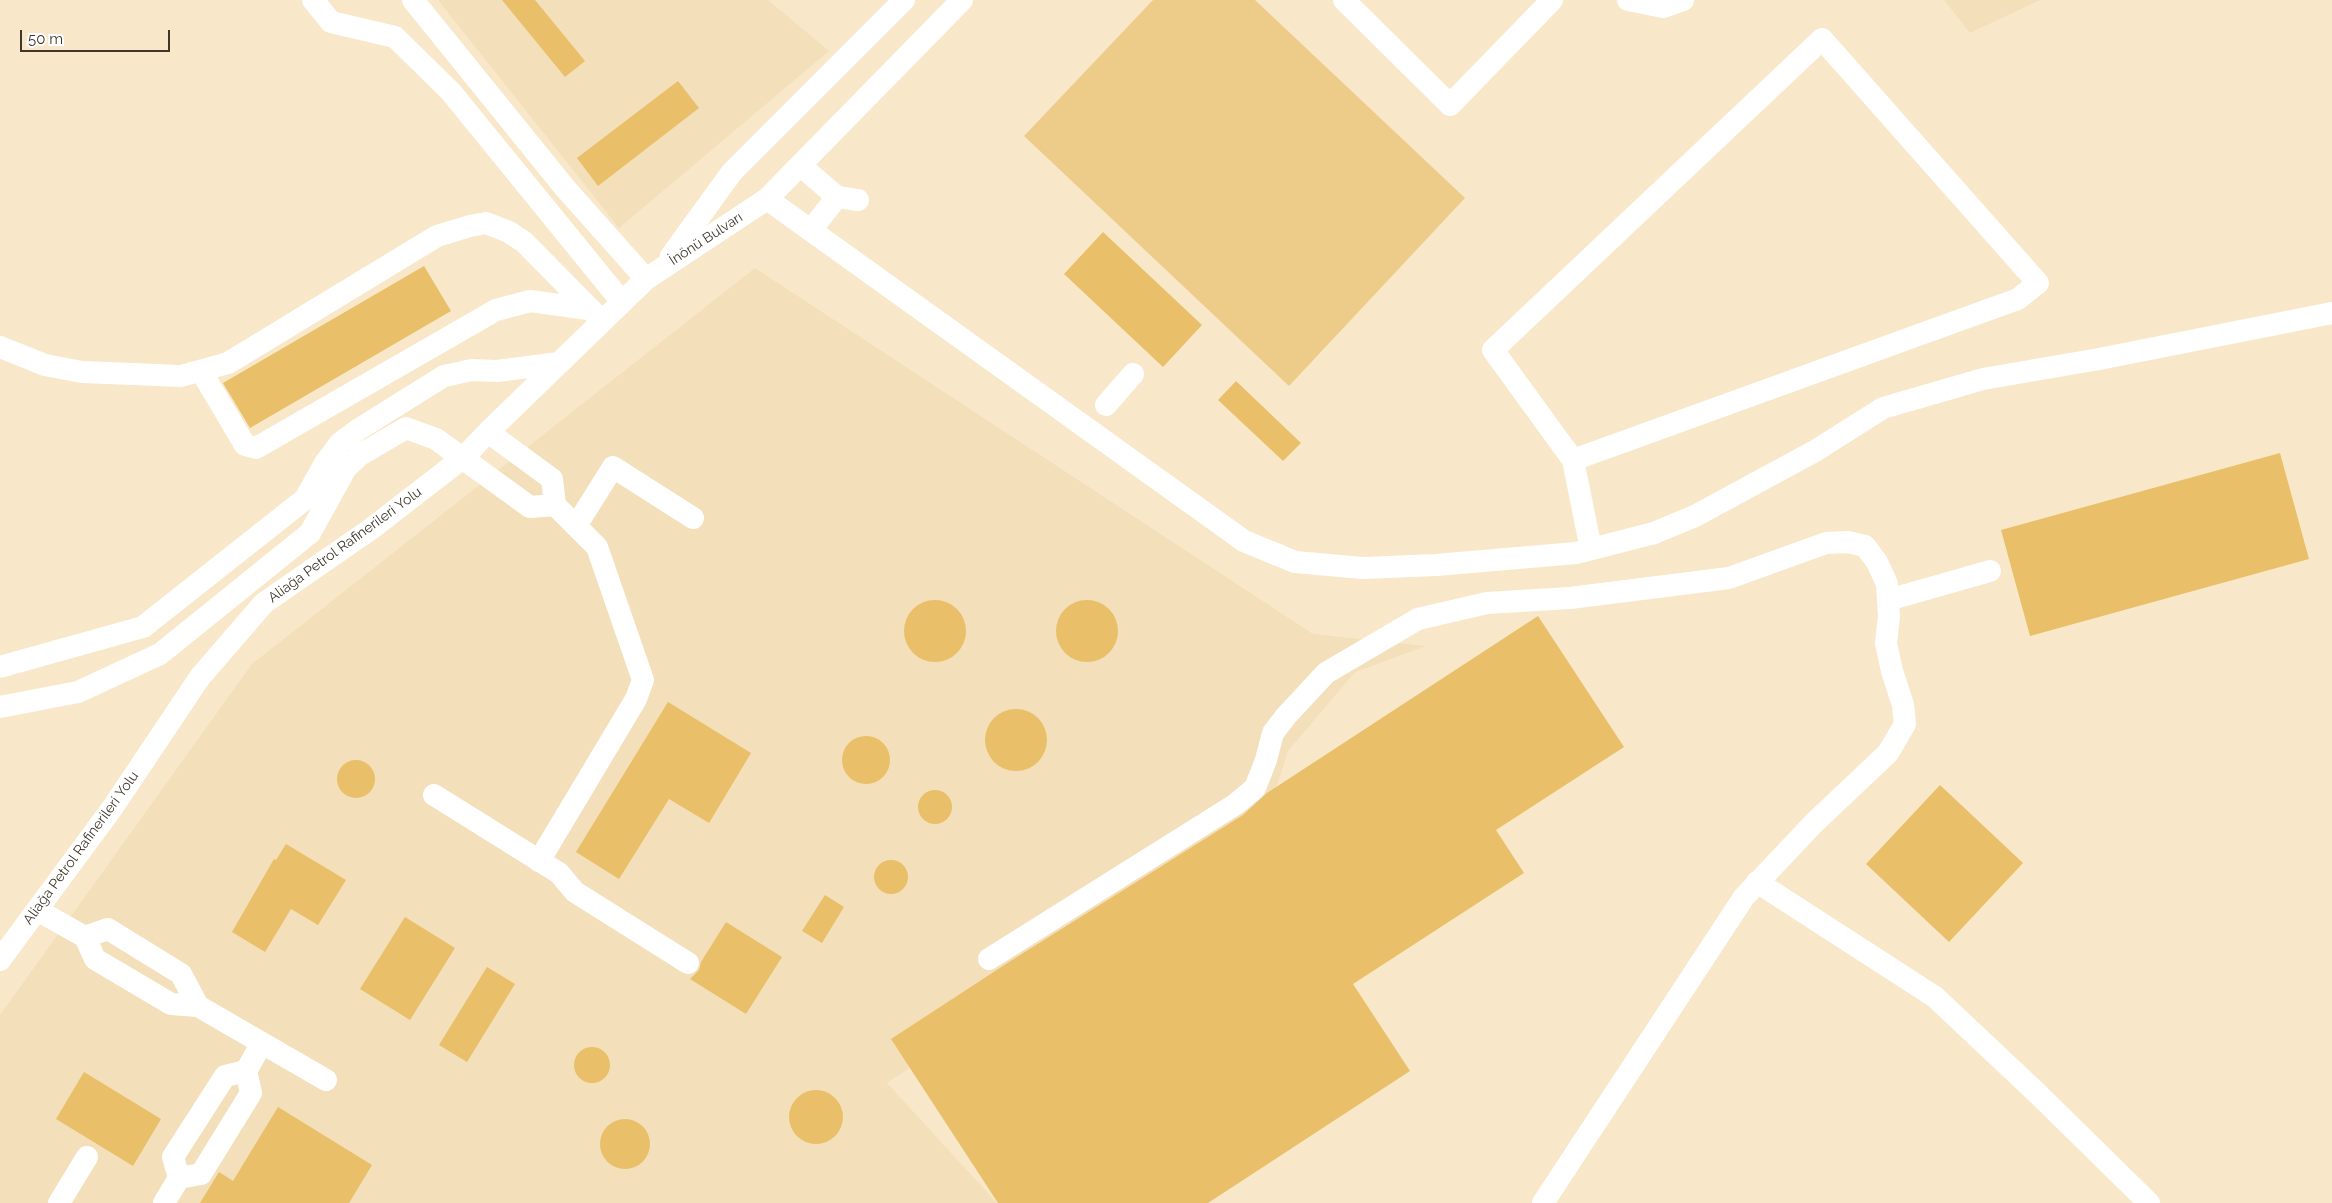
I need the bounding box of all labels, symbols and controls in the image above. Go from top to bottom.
scale bar [22,20,172,52]
text: 50 m [28,30,63,48]
street label: İnönü Bulvarı [666,209,746,269]
street label: Aliağa Petrol Rafinerileri Yolu [265,484,425,606]
street label: Aliağa Petrol Rafinerileri Yolu [20,768,142,928]

